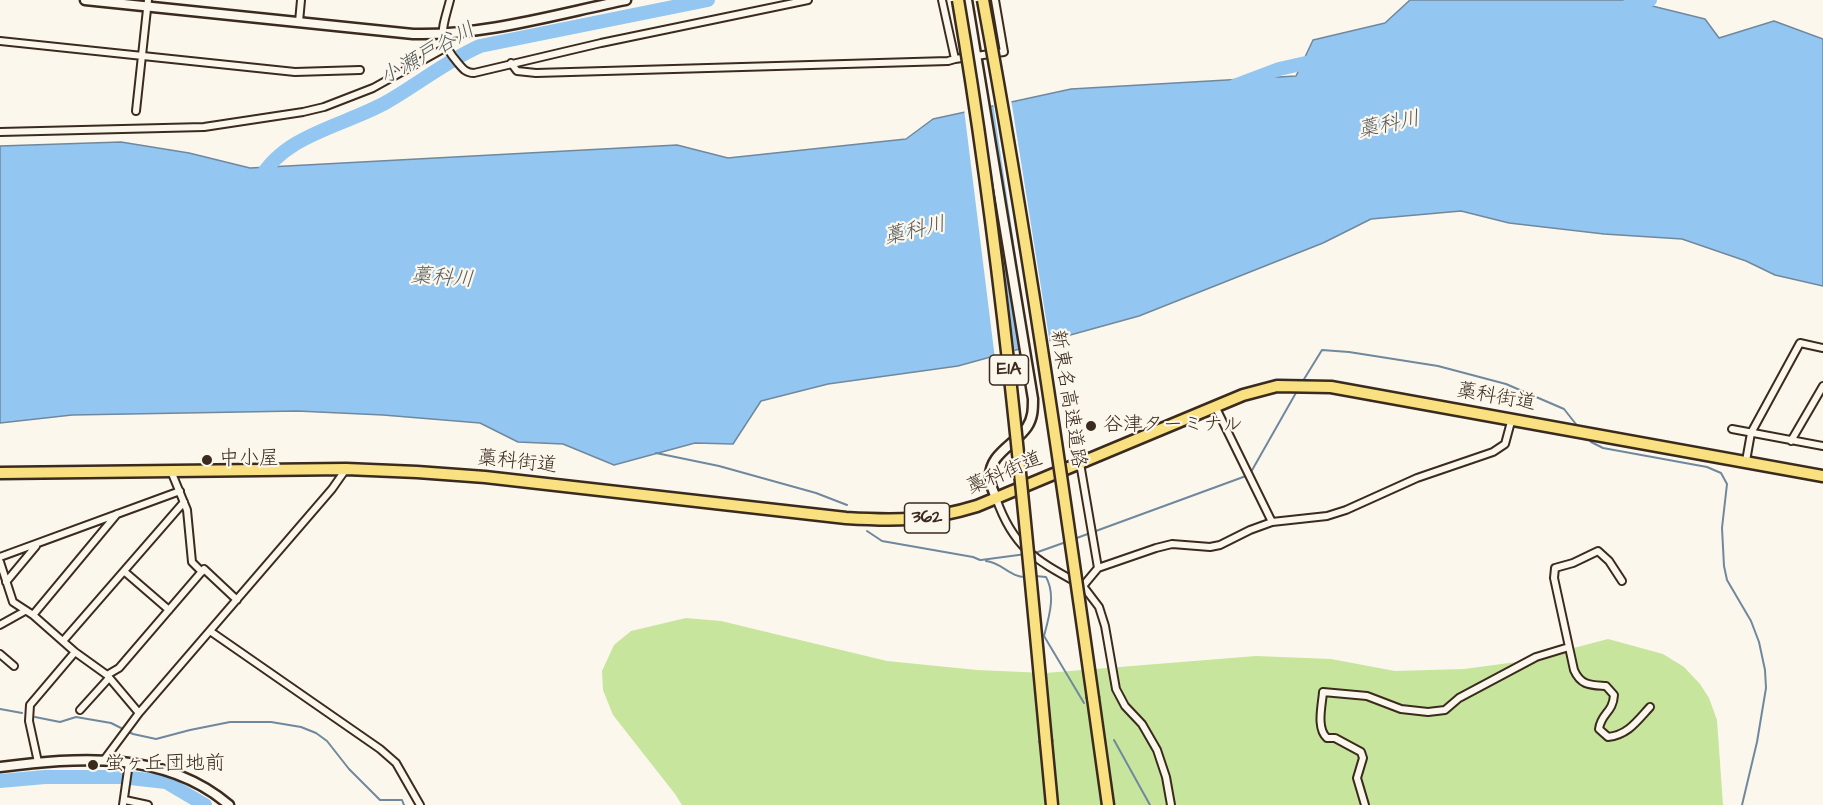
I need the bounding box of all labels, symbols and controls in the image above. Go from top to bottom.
water label: 小瀬戸谷川 [376,19,480,91]
water label: 藁科川 [1356,107,1422,145]
water label: 藁科川 [881,213,949,251]
water label: 藁科川 [410,264,474,294]
street label: 新東名高速道路 [1044,328,1090,470]
road number: E1A [990,355,1028,385]
street label: 藁科街道 [1455,379,1537,417]
place label: 谷津ターミナル [1103,414,1243,438]
marker: 谷津ターミナル [1084,419,1098,433]
street label: 藁科街道 [476,447,558,479]
street label: 藁科街道 [963,447,1047,501]
place label: 中小屋 [219,448,279,472]
marker: 中小屋 [200,453,214,467]
road number: 362 [904,503,950,533]
place label: 蛍ヶ丘団地前 [105,753,225,777]
marker: 蛍ヶ丘団地前 [86,758,100,772]

